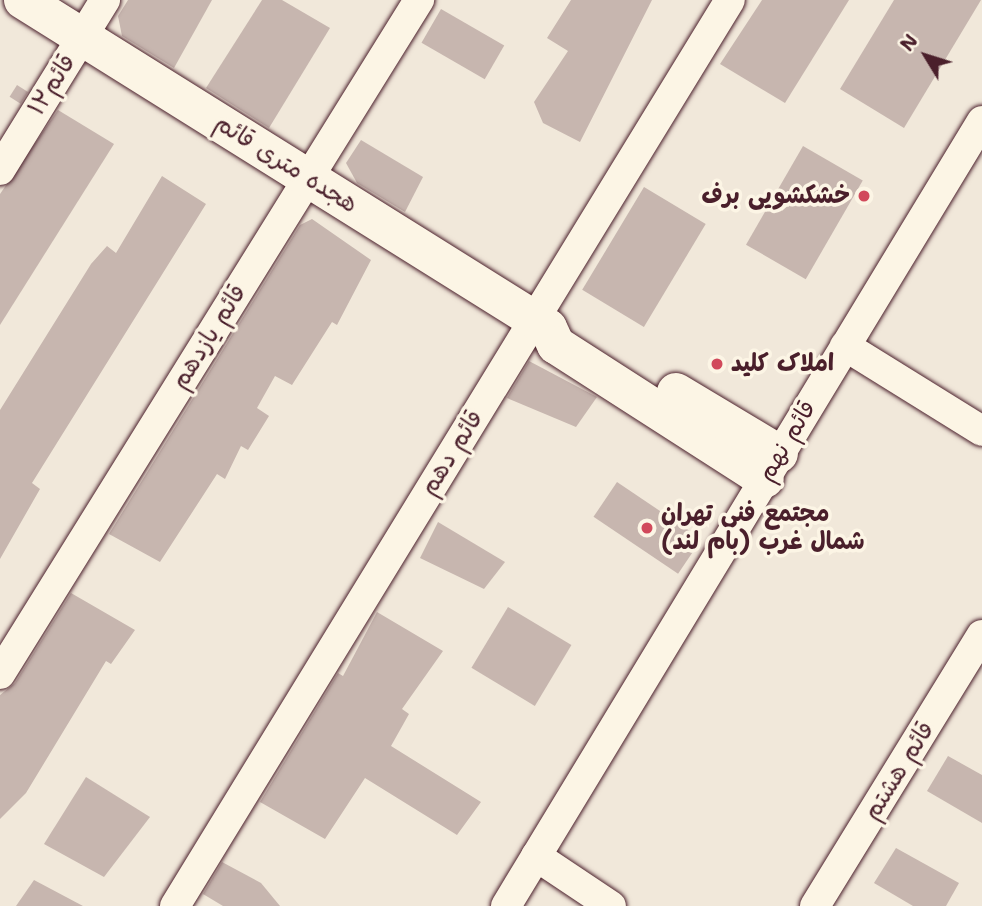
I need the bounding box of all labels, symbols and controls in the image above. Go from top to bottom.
north arrow [891,21,961,91]
text: N [895,29,924,56]
street label: قائم۱۲ [22,49,82,121]
street label: هجده متری قائم [209,109,363,219]
place label: خشکشویی برف [701,182,850,210]
marker: خشکشویی برف [856,188,872,204]
street label: قائم یازدهم [166,279,252,395]
place label: املاک کلید [731,350,834,378]
marker: املاک کلید [709,356,725,372]
street label: قائم نهم [752,395,822,487]
street label: قائم دهم [415,405,489,501]
place label: مجتمع فنی تهران شمال غرب (بام لند) [661,500,865,556]
marker: مجتمع فنی تهران شمال غرب (بام لند) [639,520,655,536]
street label: قائم هشتم [857,716,941,826]

